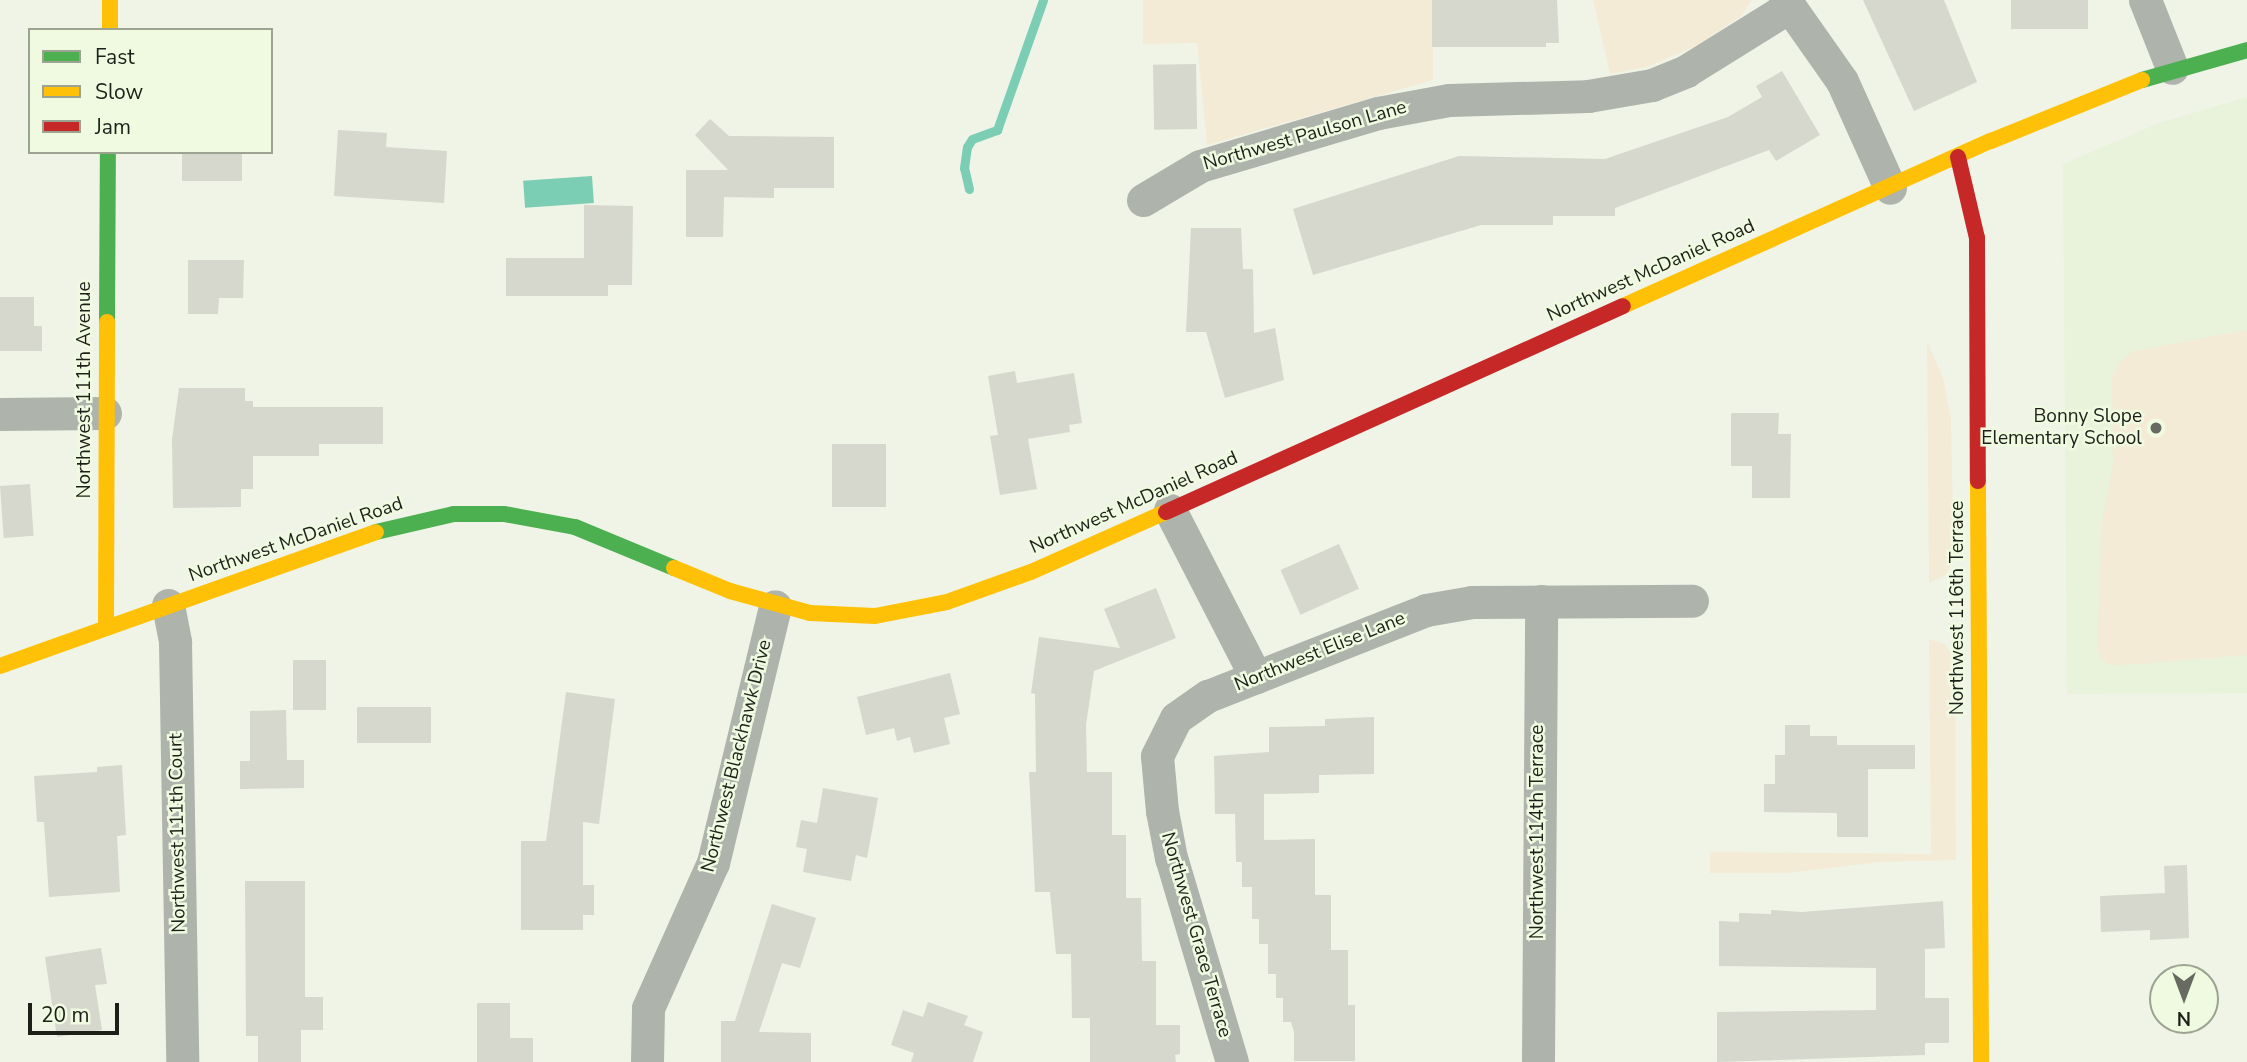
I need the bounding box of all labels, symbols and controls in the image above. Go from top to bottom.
legend [28,28,273,154]
text: Fast [95,43,135,71]
text: Slow [95,78,143,106]
street label: Northwest Paulson Lane [1201,96,1409,176]
text: Jam [95,113,131,141]
street label: Northwest McDaniel Road [1544,215,1758,327]
street label: Northwest 111th Avenue [74,282,96,498]
place label: Bonny Slope Elementary School [1981,406,2142,450]
marker: Bonny Slope Elementary School [2148,420,2164,436]
street label: Northwest McDaniel Road [1027,447,1241,559]
street label: Northwest McDaniel Road [186,493,406,587]
street label: Northwest 116th Terrace [1947,501,1969,715]
street label: Northwest Elise Lane [1231,607,1409,697]
street label: Northwest Blackhawk Drive [697,637,777,875]
street label: Northwest 114th Terrace [1527,725,1549,939]
street label: Northwest 111th Court [165,733,191,933]
street label: Northwest Grace Terrace [1156,830,1236,1040]
north arrow [2149,964,2219,1034]
scale bar [32,988,122,1032]
text: 20 m [41,1001,90,1029]
text: N [2177,1005,2191,1031]

